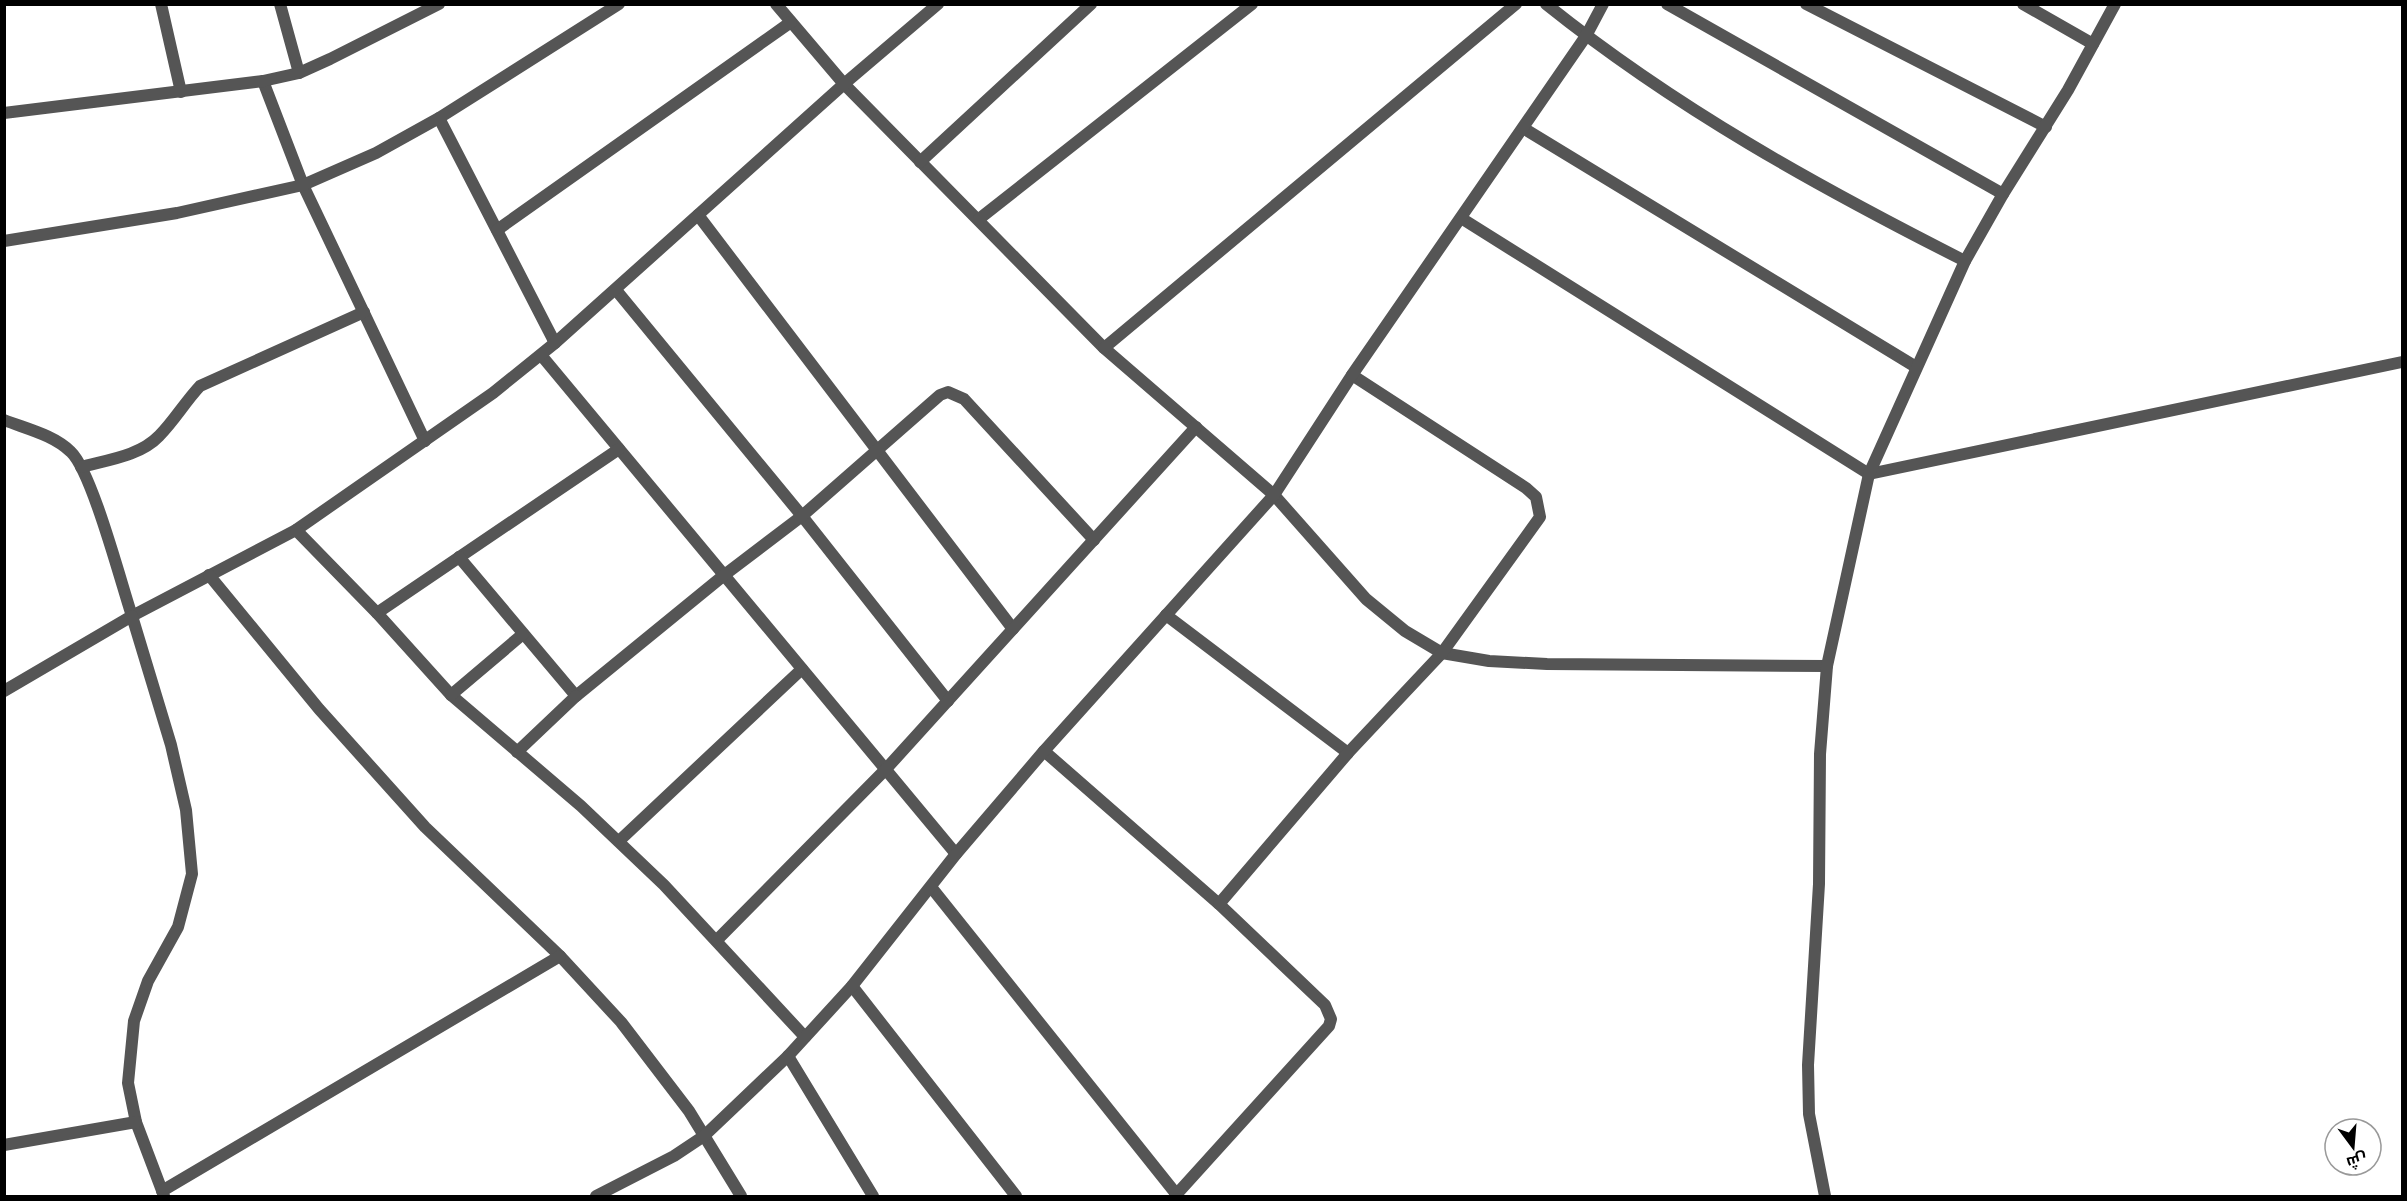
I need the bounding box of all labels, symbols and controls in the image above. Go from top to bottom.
north arrow [2323,1117,2383,1177]
text: ش [2344,1148,2370,1174]

